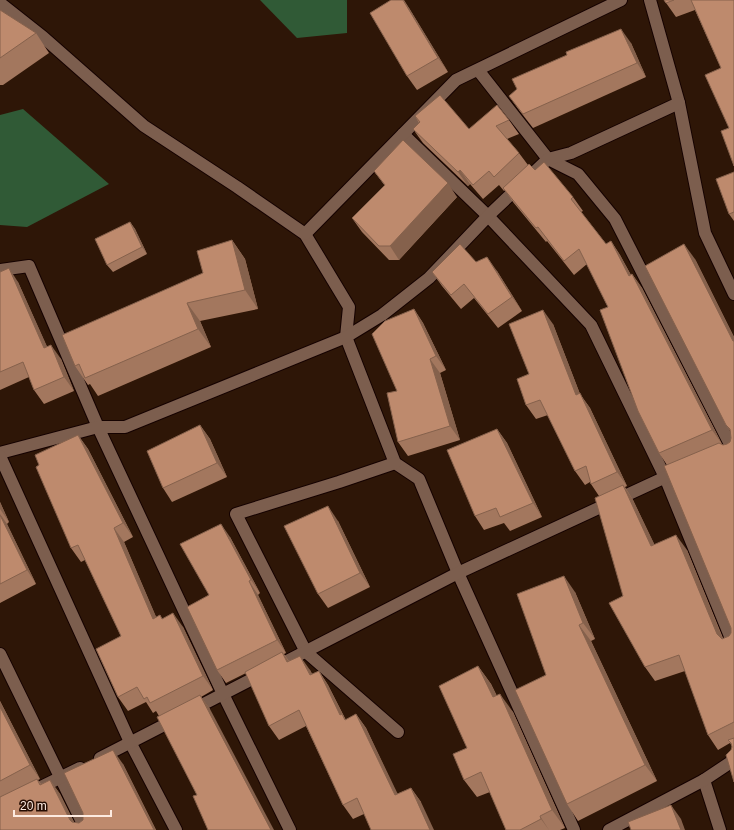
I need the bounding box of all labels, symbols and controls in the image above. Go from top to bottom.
scale bar [14,792,111,818]
text: 20 m [20,799,47,813]

